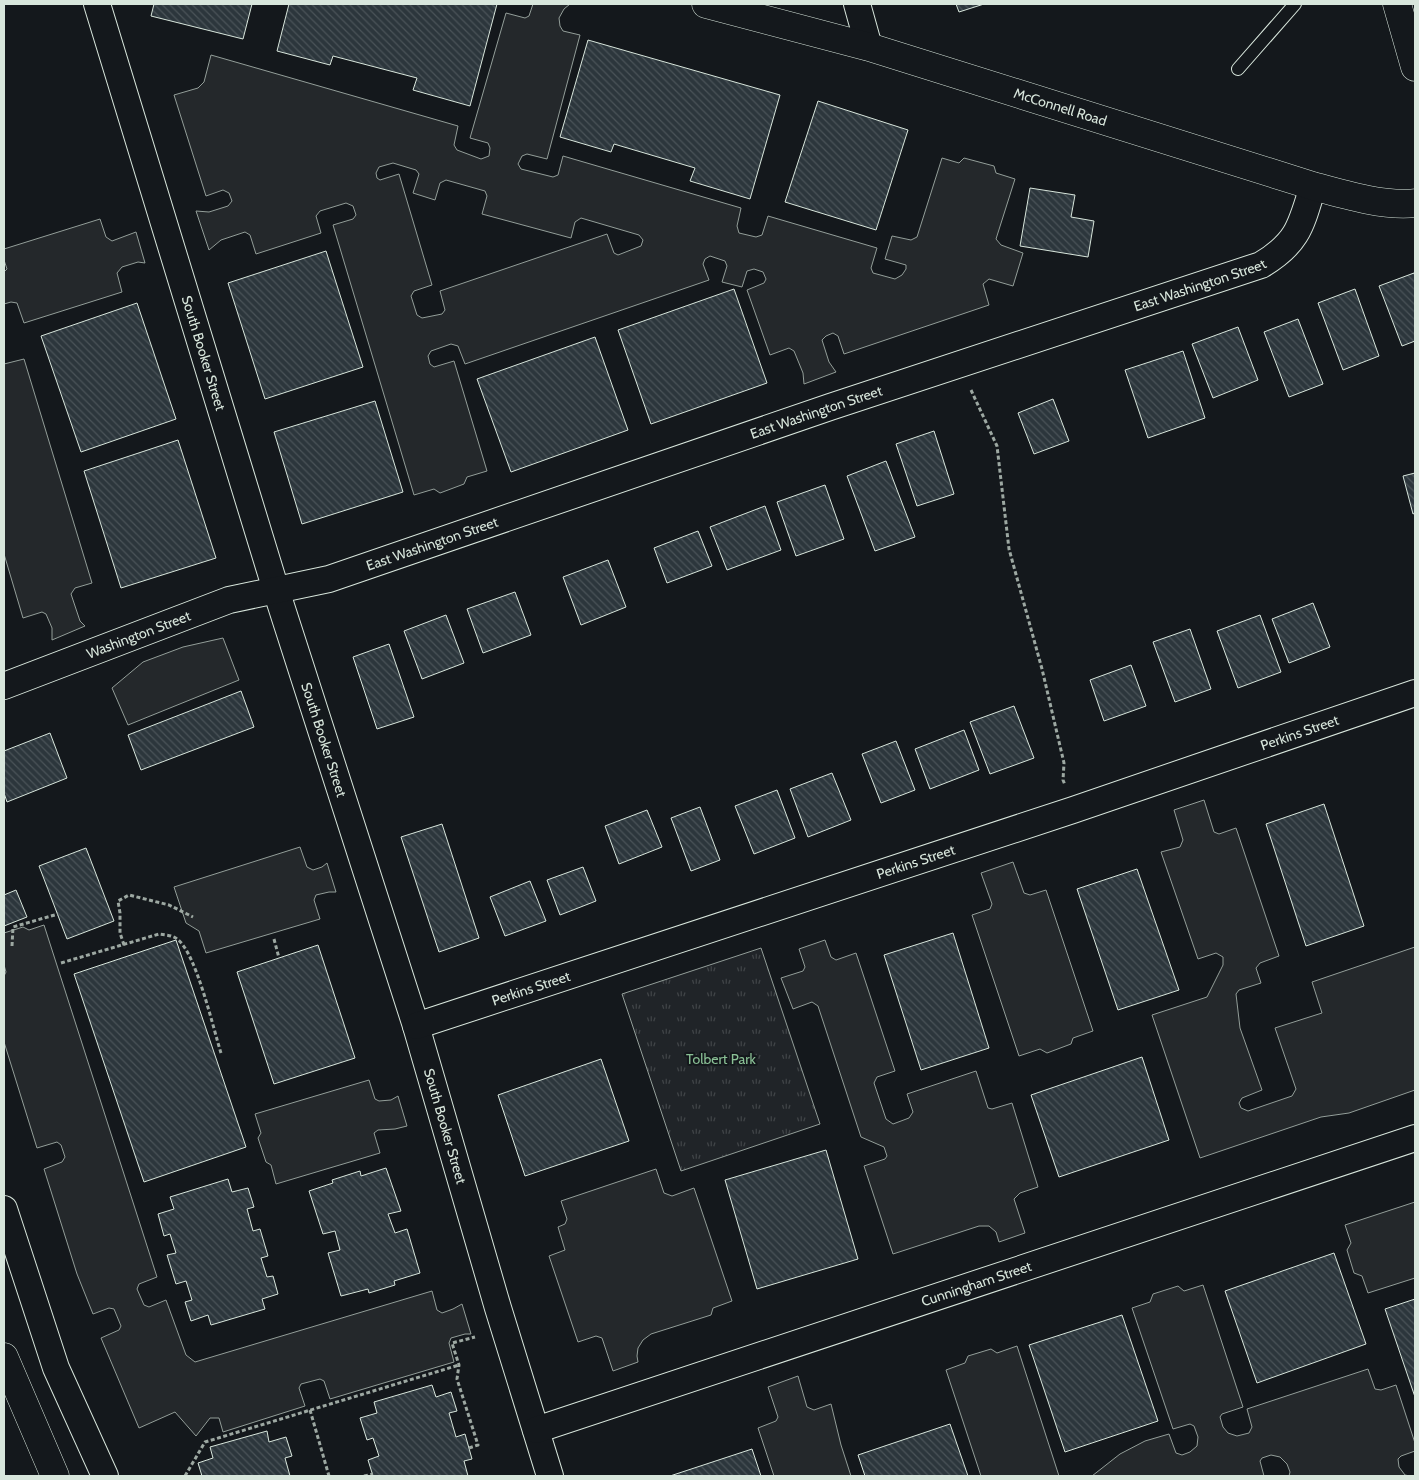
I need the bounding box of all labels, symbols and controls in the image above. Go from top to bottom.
street label: McConnell Road [1012,84,1109,130]
street label: East Washington Street [1131,255,1270,315]
street label: South Booker Street [178,293,230,413]
street label: East Washington Street [748,381,885,443]
street label: East Washington Street [364,513,501,575]
street label: Washington Street [84,606,193,663]
street label: South Booker Street [297,680,351,800]
street label: Perkins Street [1258,711,1341,754]
street label: Perkins Street [874,840,957,883]
street label: Perkins Street [489,967,573,1009]
park label: Tolbert Park [686,1050,757,1068]
street label: South Booker Street [420,1066,470,1186]
street label: Cunningham Street [919,1257,1034,1310]

